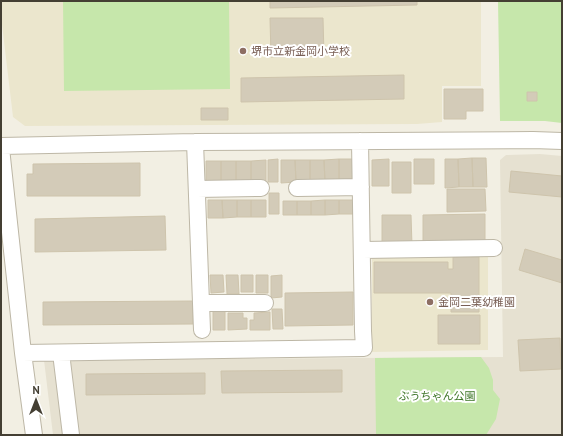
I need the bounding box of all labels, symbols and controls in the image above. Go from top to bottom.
place label: 堺市立新金岡小学校 [251,44,350,58]
marker: 堺市立新金岡小学校 [238,46,248,56]
place label: 金岡二葉幼稚園 [438,295,515,309]
marker: 金岡二葉幼稚園 [425,297,435,307]
north arrow [16,380,56,420]
text: N [32,383,40,397]
park label: ぶうちゃん公園 [399,389,476,403]

